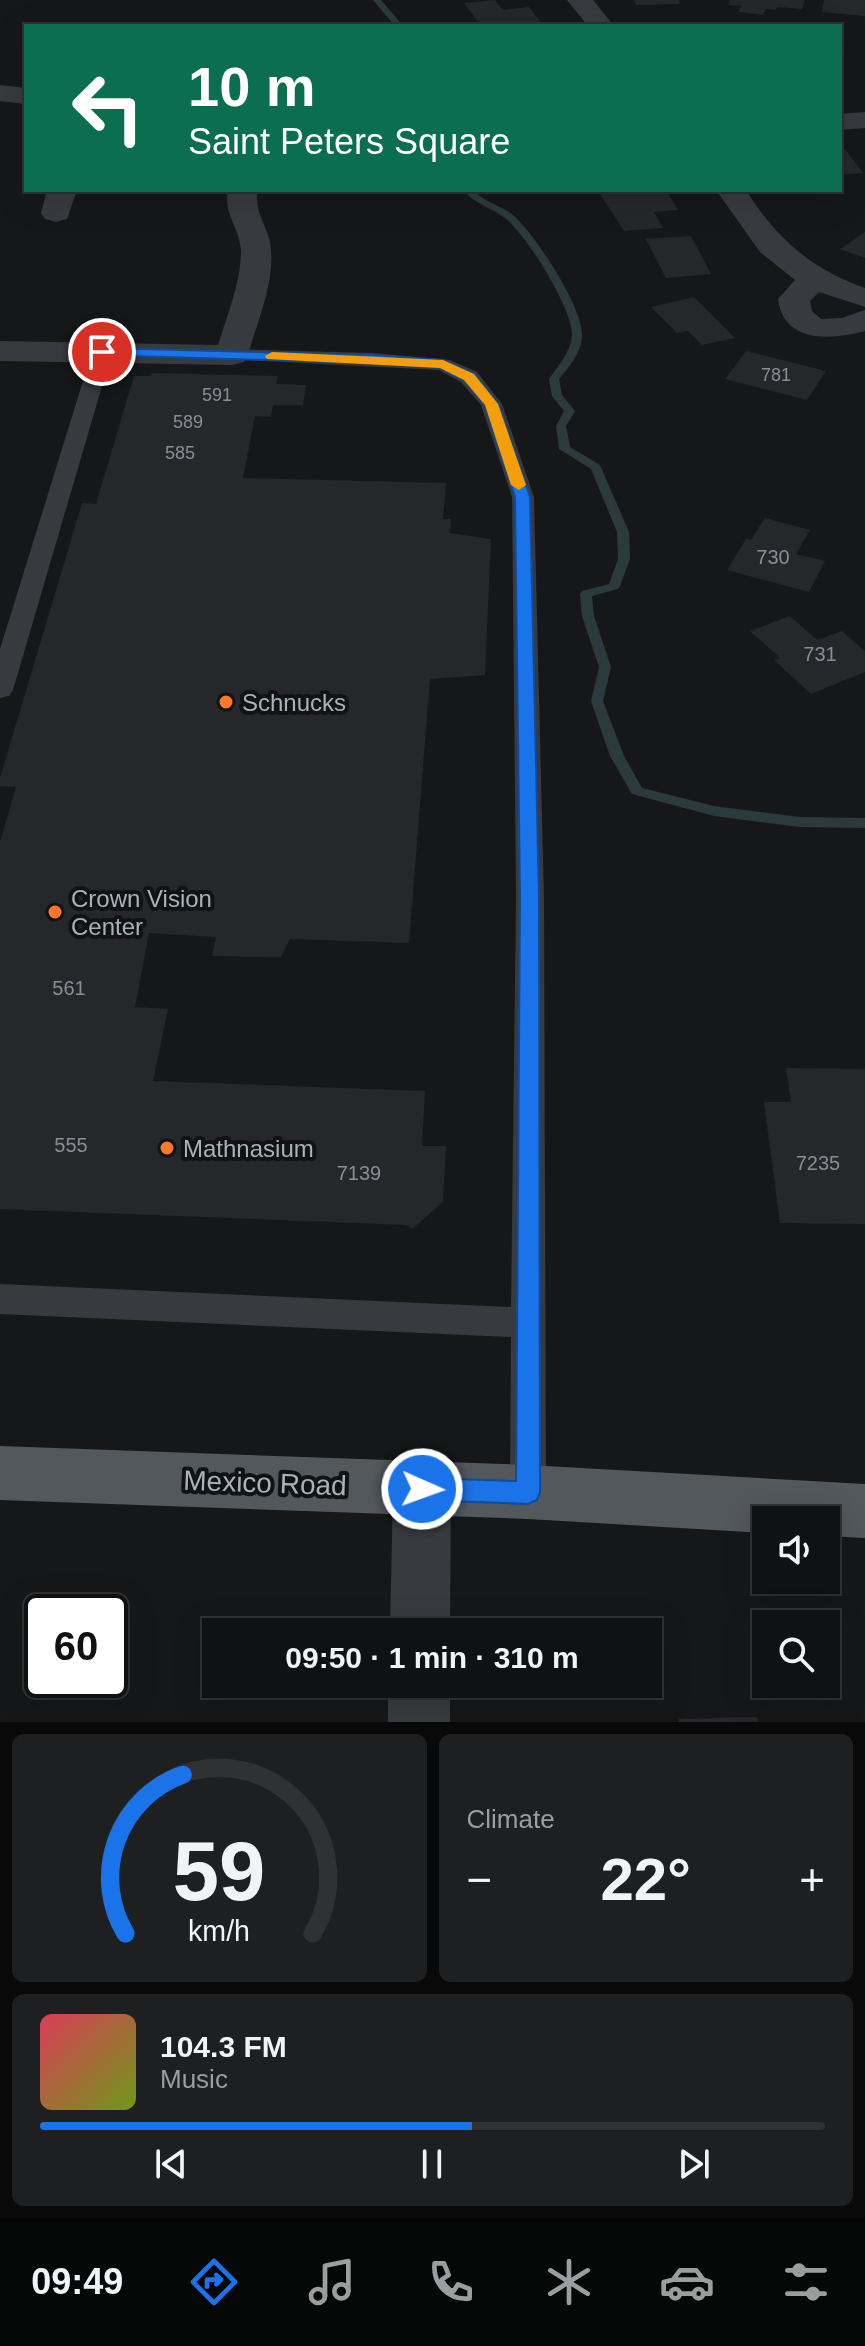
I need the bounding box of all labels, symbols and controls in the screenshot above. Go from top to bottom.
text: 10 m [188,55,316,118]
icon: left [56,56,160,160]
text: Saint Peters Square [188,121,510,162]
pin [68,318,136,386]
icon: arrive [80,330,124,374]
house number: 781 [761,365,791,385]
house number: 591 [202,385,232,405]
house number: 589 [173,412,203,432]
house number: 585 [165,443,195,463]
house number: 730 [756,546,790,568]
house number: 731 [803,643,837,665]
place label: Schnucks [242,689,346,716]
marker: Schnucks [217,693,235,711]
place label: Crown Vision Center [71,885,212,940]
marker: Crown Vision Center [46,903,64,921]
house number: 561 [52,977,86,999]
house number: 555 [54,1134,88,1156]
place label: Mathnasium [183,1135,314,1162]
marker: Mathnasium [158,1139,176,1157]
house number: 7235 [796,1152,840,1174]
house number: 7139 [337,1162,381,1184]
position arrow [380,1447,464,1531]
street label: Mexico Road [183,1465,347,1501]
map controls [752,1506,840,1698]
button: sound [752,1506,840,1594]
speed limit sign: 60 [24,1594,128,1698]
button: search [752,1610,840,1698]
text: 09:50 · 1 min · 310 m [285,1641,579,1674]
text: Climate [467,1804,555,1834]
text: 59 [173,1825,266,1918]
text: 22° [600,1846,691,1913]
text: − [467,1855,492,1904]
text: + [799,1855,825,1904]
text: km/h [188,1915,250,1947]
text: 104.3 FM [160,2030,287,2063]
text: Music [160,2064,228,2094]
icon: previous [149,2142,193,2186]
icon: pause [410,2142,454,2186]
icon: next [672,2142,716,2186]
icon: directions [186,2254,242,2310]
icon: music [304,2254,360,2310]
icon: phone [423,2254,479,2310]
icon: climate [541,2254,597,2310]
icon: car [659,2254,715,2310]
icon: filters [778,2254,834,2310]
text: 09:49 [31,2261,123,2302]

